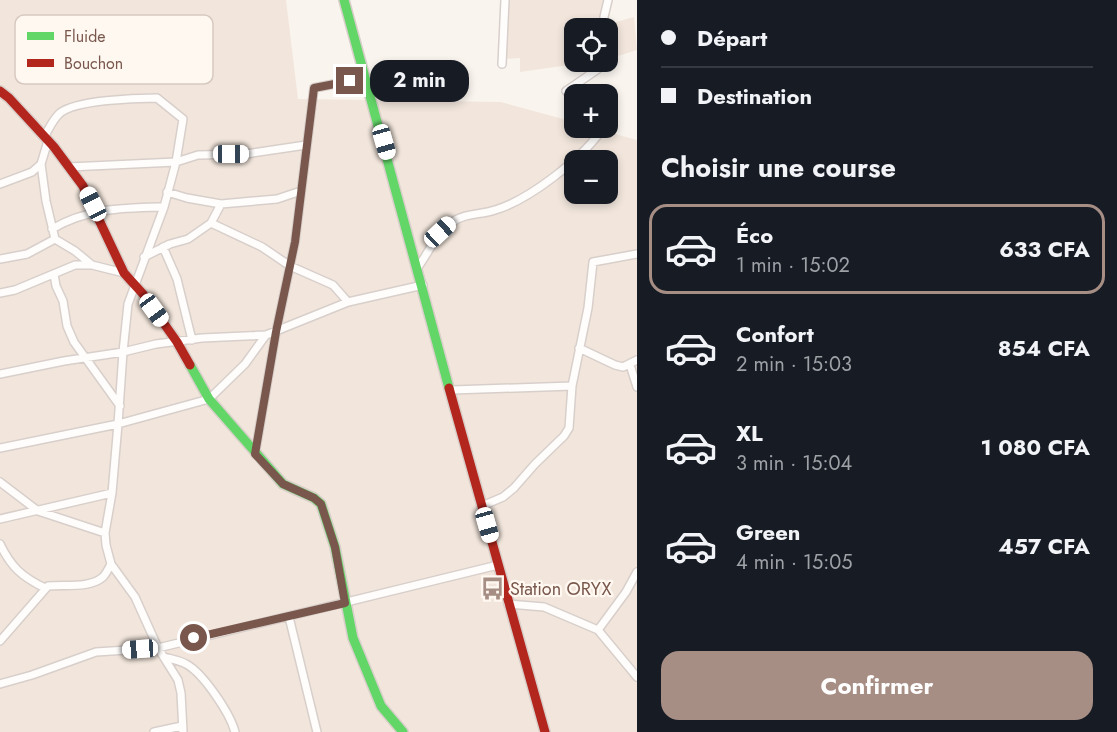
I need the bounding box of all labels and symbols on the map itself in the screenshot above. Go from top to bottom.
legend [15,15,213,84]
text: Fluide [64,25,106,48]
text: Bouchon [64,52,123,75]
callout: 2 min [371,60,470,102]
route end [336,67,363,94]
car [370,122,398,162]
car [213,145,249,163]
car [77,184,109,224]
car [421,213,459,251]
car [136,290,172,330]
car [473,505,501,545]
bus stop icon: Station ORYX [479,576,505,602]
place label: Station ORYX [510,576,611,602]
route start [180,624,207,651]
car [121,639,159,659]

